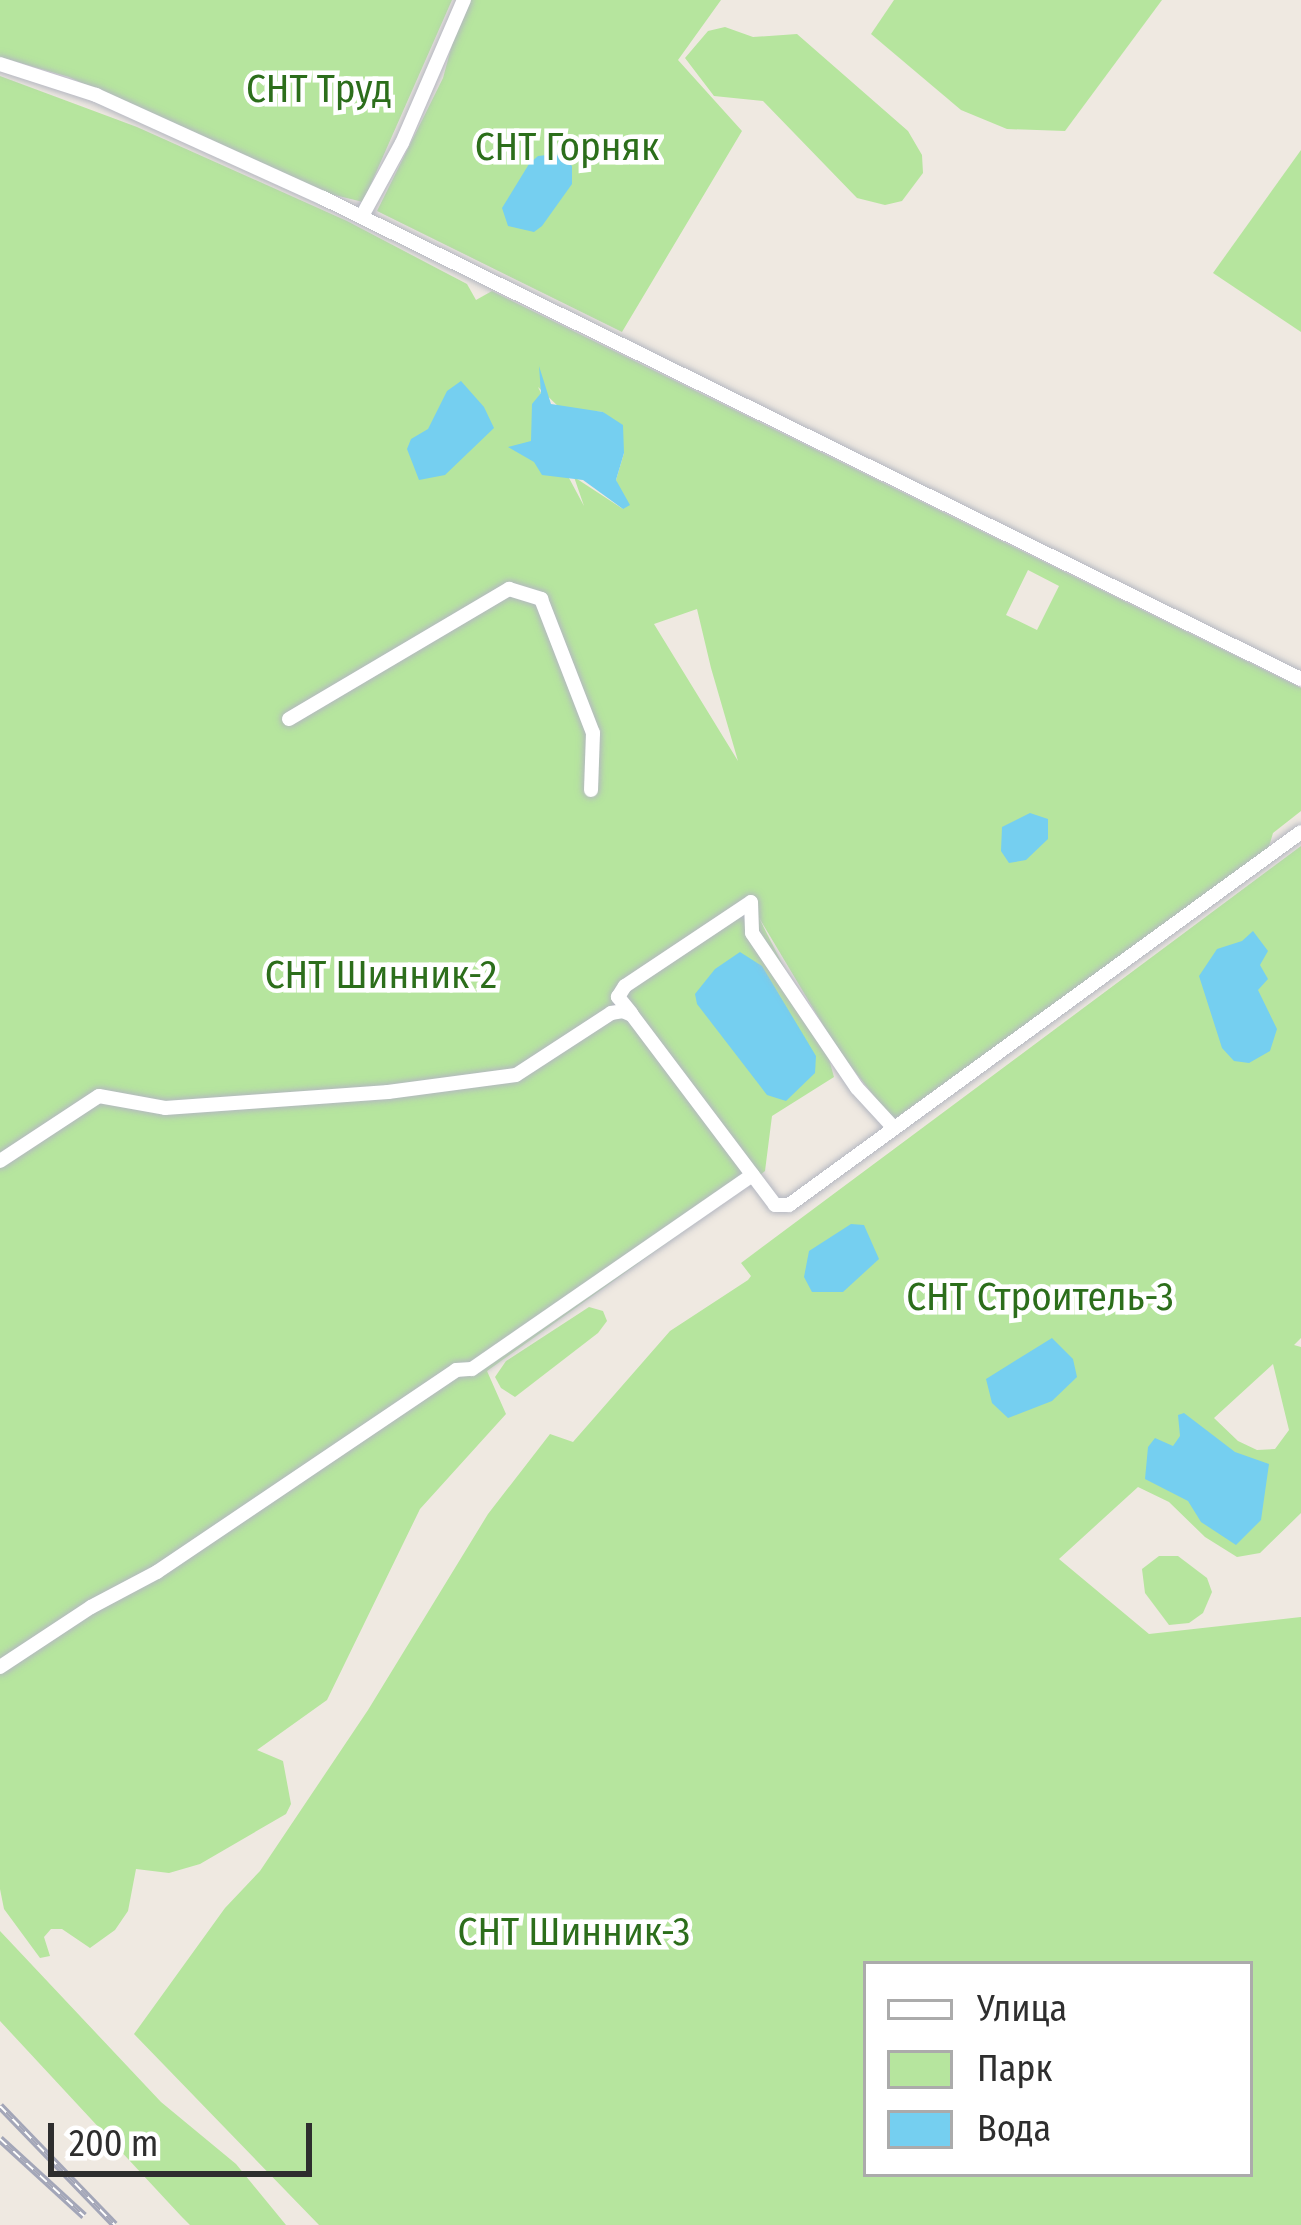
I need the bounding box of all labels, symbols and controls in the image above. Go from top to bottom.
park label: СНТ Труд [246,66,392,112]
park label: СНТ Горняк [475,124,659,170]
park label: СНТ Шинник-2 [265,952,497,998]
park label: СНТ Строитель-3 [906,1274,1174,1320]
park label: СНТ Шинник-3 [458,1909,690,1955]
legend [863,1961,1253,2177]
text: Улица [977,1987,1067,2031]
text: Парк [977,2047,1052,2091]
scale bar [54,2099,318,2173]
text: Вода [977,2107,1051,2151]
text: 200 m [69,2122,159,2166]

